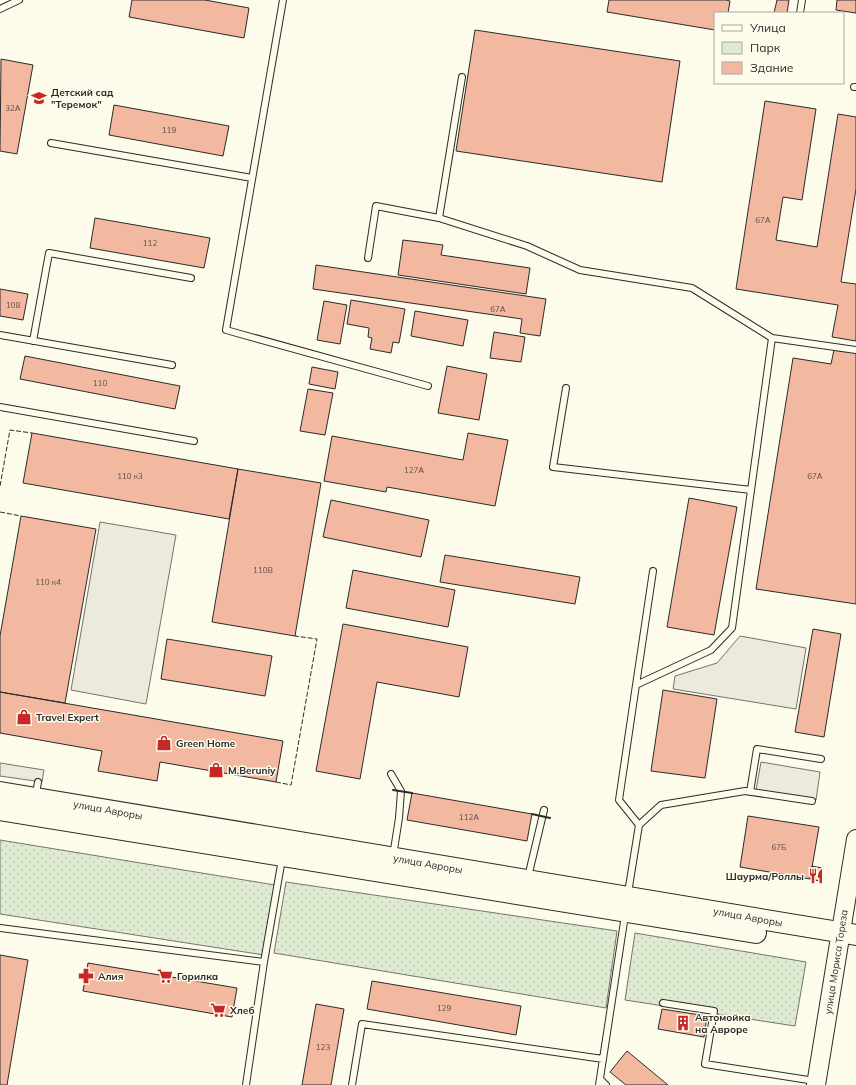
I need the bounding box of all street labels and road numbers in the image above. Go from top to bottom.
street label: улица Авроры [72,798,144,822]
street label: улица Авроры [392,852,464,876]
street label: улица Авроры [712,905,784,929]
street label: улица Мориса Тореза [821,909,851,1015]

